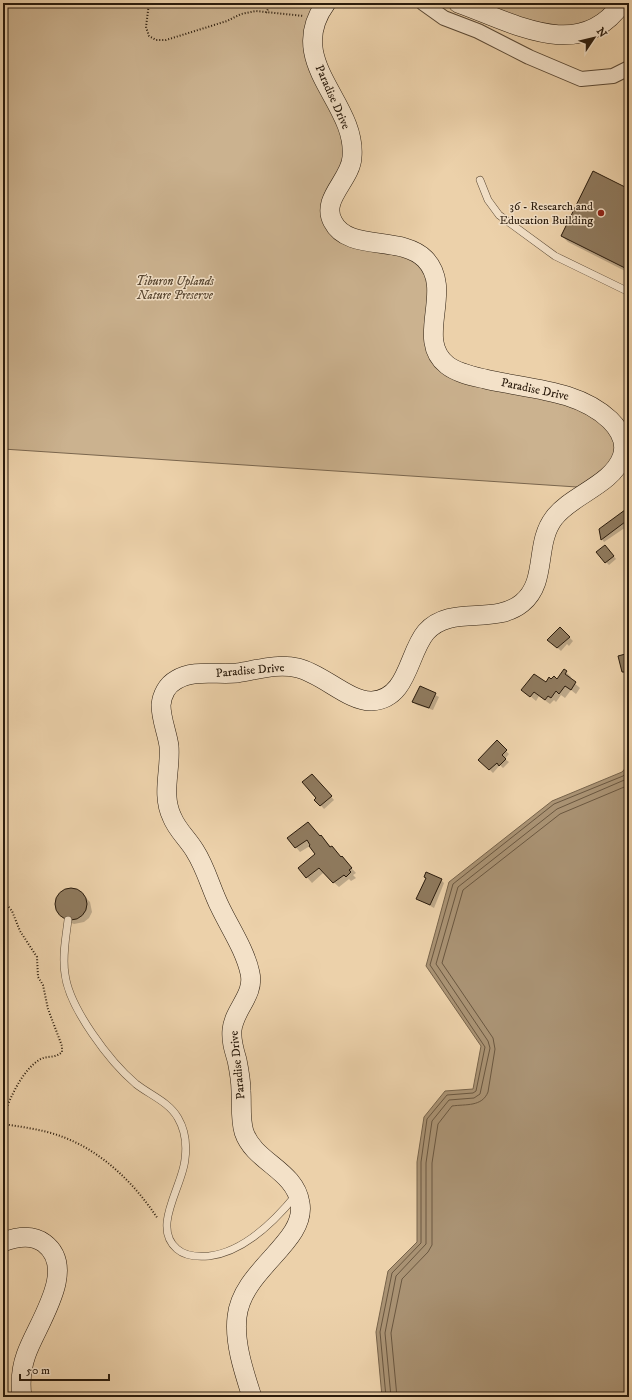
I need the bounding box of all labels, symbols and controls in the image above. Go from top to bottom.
north arrow [574,18,614,58]
text: N [593,25,610,41]
street label: Paradise Drive [312,63,353,132]
place label: 36 - Research and Education Building [500,199,593,228]
marker: 36 - Research and Education Building [596,208,606,218]
park label: Tiburon Uplands Nature Preserve [136,274,214,303]
street label: Paradise Drive [500,375,570,404]
street label: Paradise Drive [215,660,285,681]
street label: Paradise Drive [226,1030,249,1100]
scale bar [20,1356,109,1382]
text: 50 m [26,1363,50,1378]

